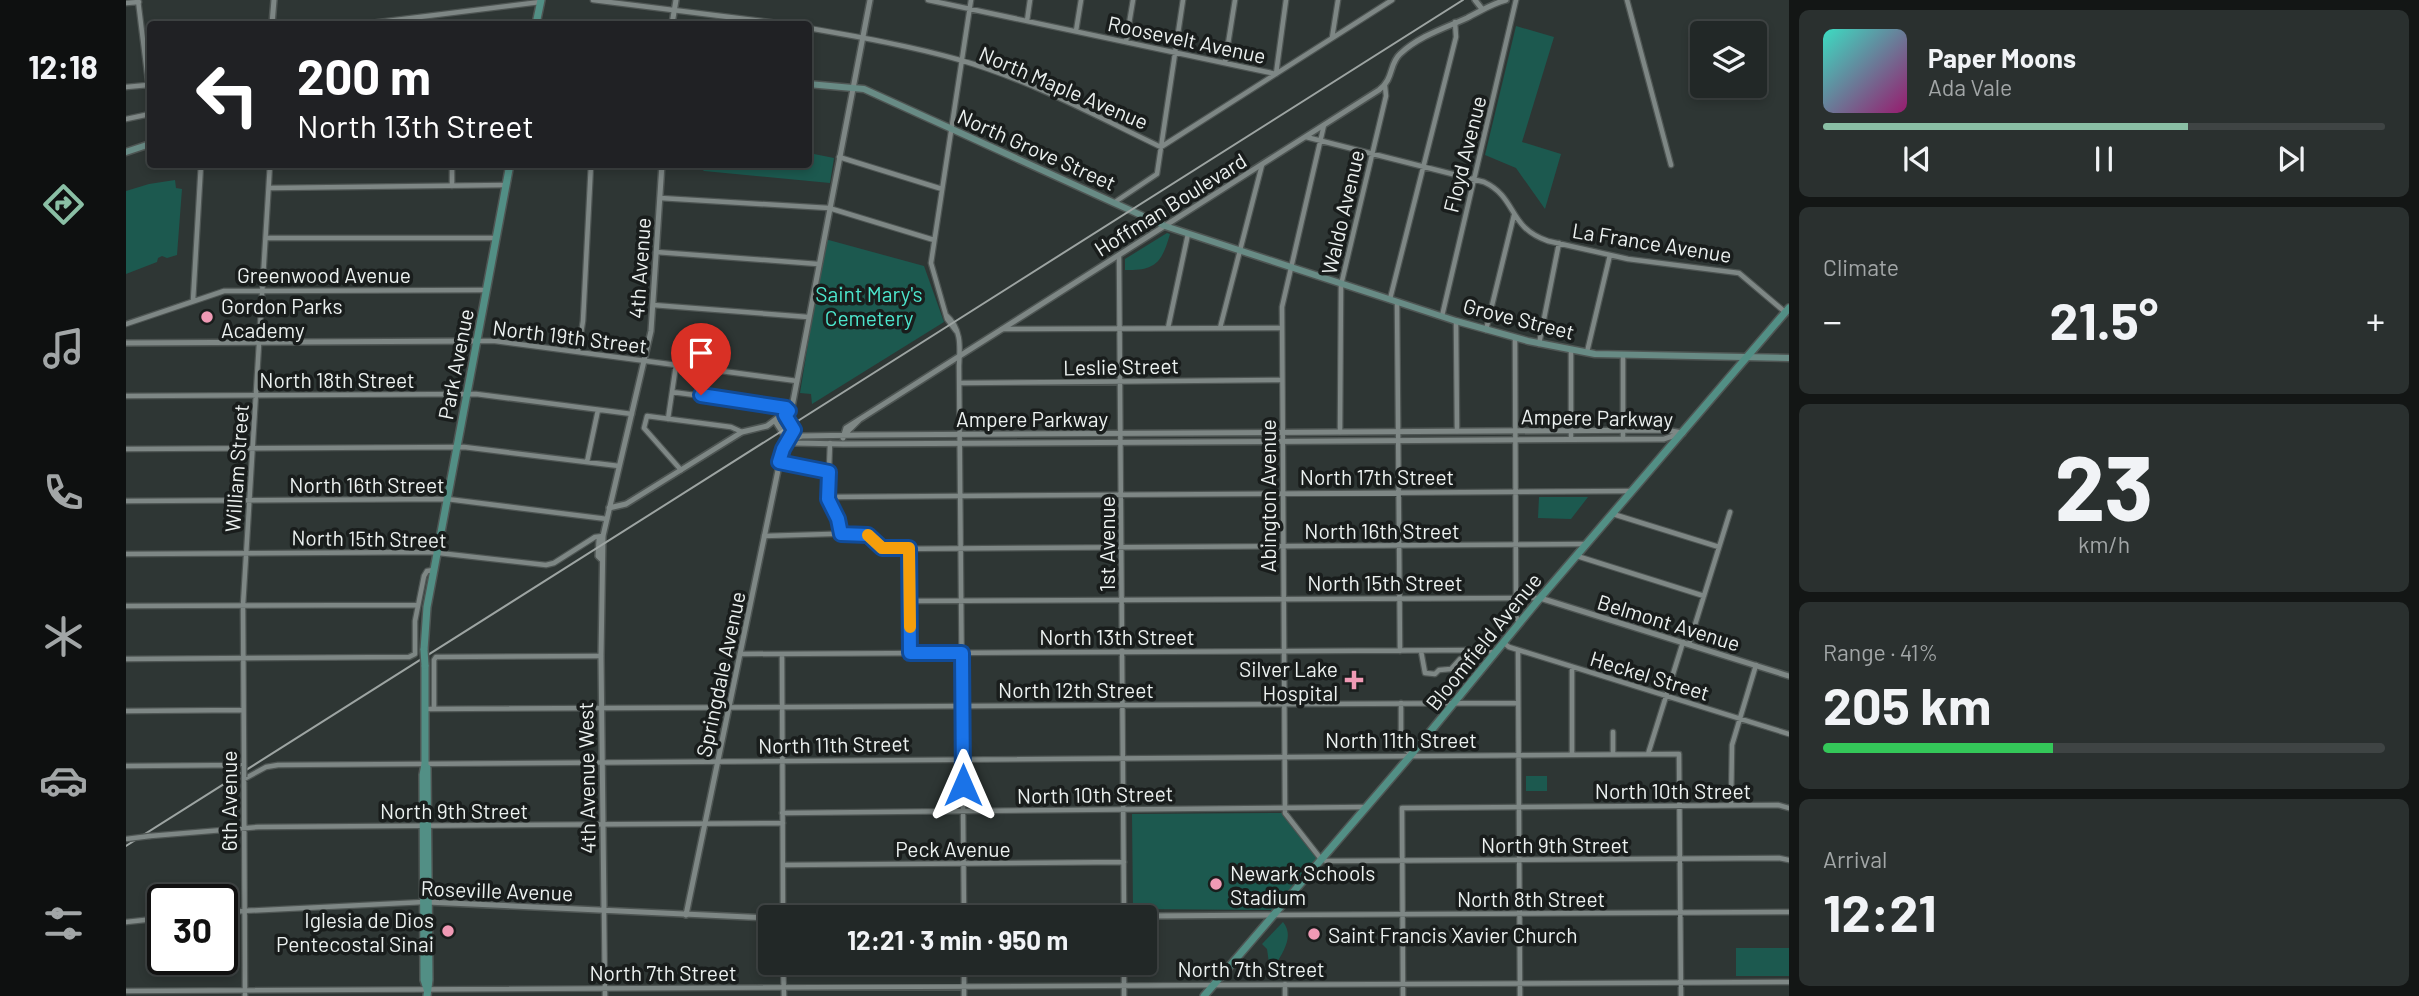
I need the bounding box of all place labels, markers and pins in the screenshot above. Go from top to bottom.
place label: Gordon Parks Academy [221,293,343,342]
marker: Gordon Parks Academy [199,309,215,325]
pin [671,323,731,395]
place label: Silver Lake Hospital [1239,656,1338,705]
marker: Silver Lake Hospital [1344,670,1364,690]
place label: Newark Schools Stadium [1230,860,1375,909]
marker: Newark Schools Stadium [1208,876,1224,892]
place label: Iglesia de Dios Pentecostal Sinai [276,907,434,956]
place label: Saint Francis Xavier Church [1328,922,1577,947]
marker: Iglesia de Dios Pentecostal Sinai [440,923,456,939]
marker: Saint Francis Xavier Church [1306,926,1322,942]

